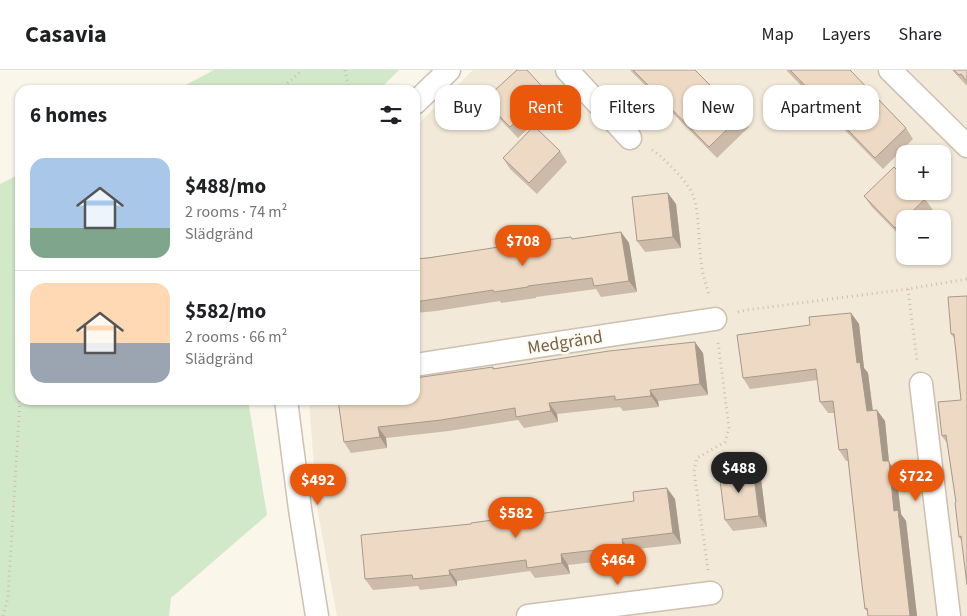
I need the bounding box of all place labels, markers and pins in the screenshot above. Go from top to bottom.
pin: $708 [493,224,553,267]
pin: $488 [709,452,769,494]
pin: $722 [886,460,946,502]
pin: $492 [288,464,348,506]
pin: $582 [486,496,546,539]
pin: $464 [588,544,648,586]

